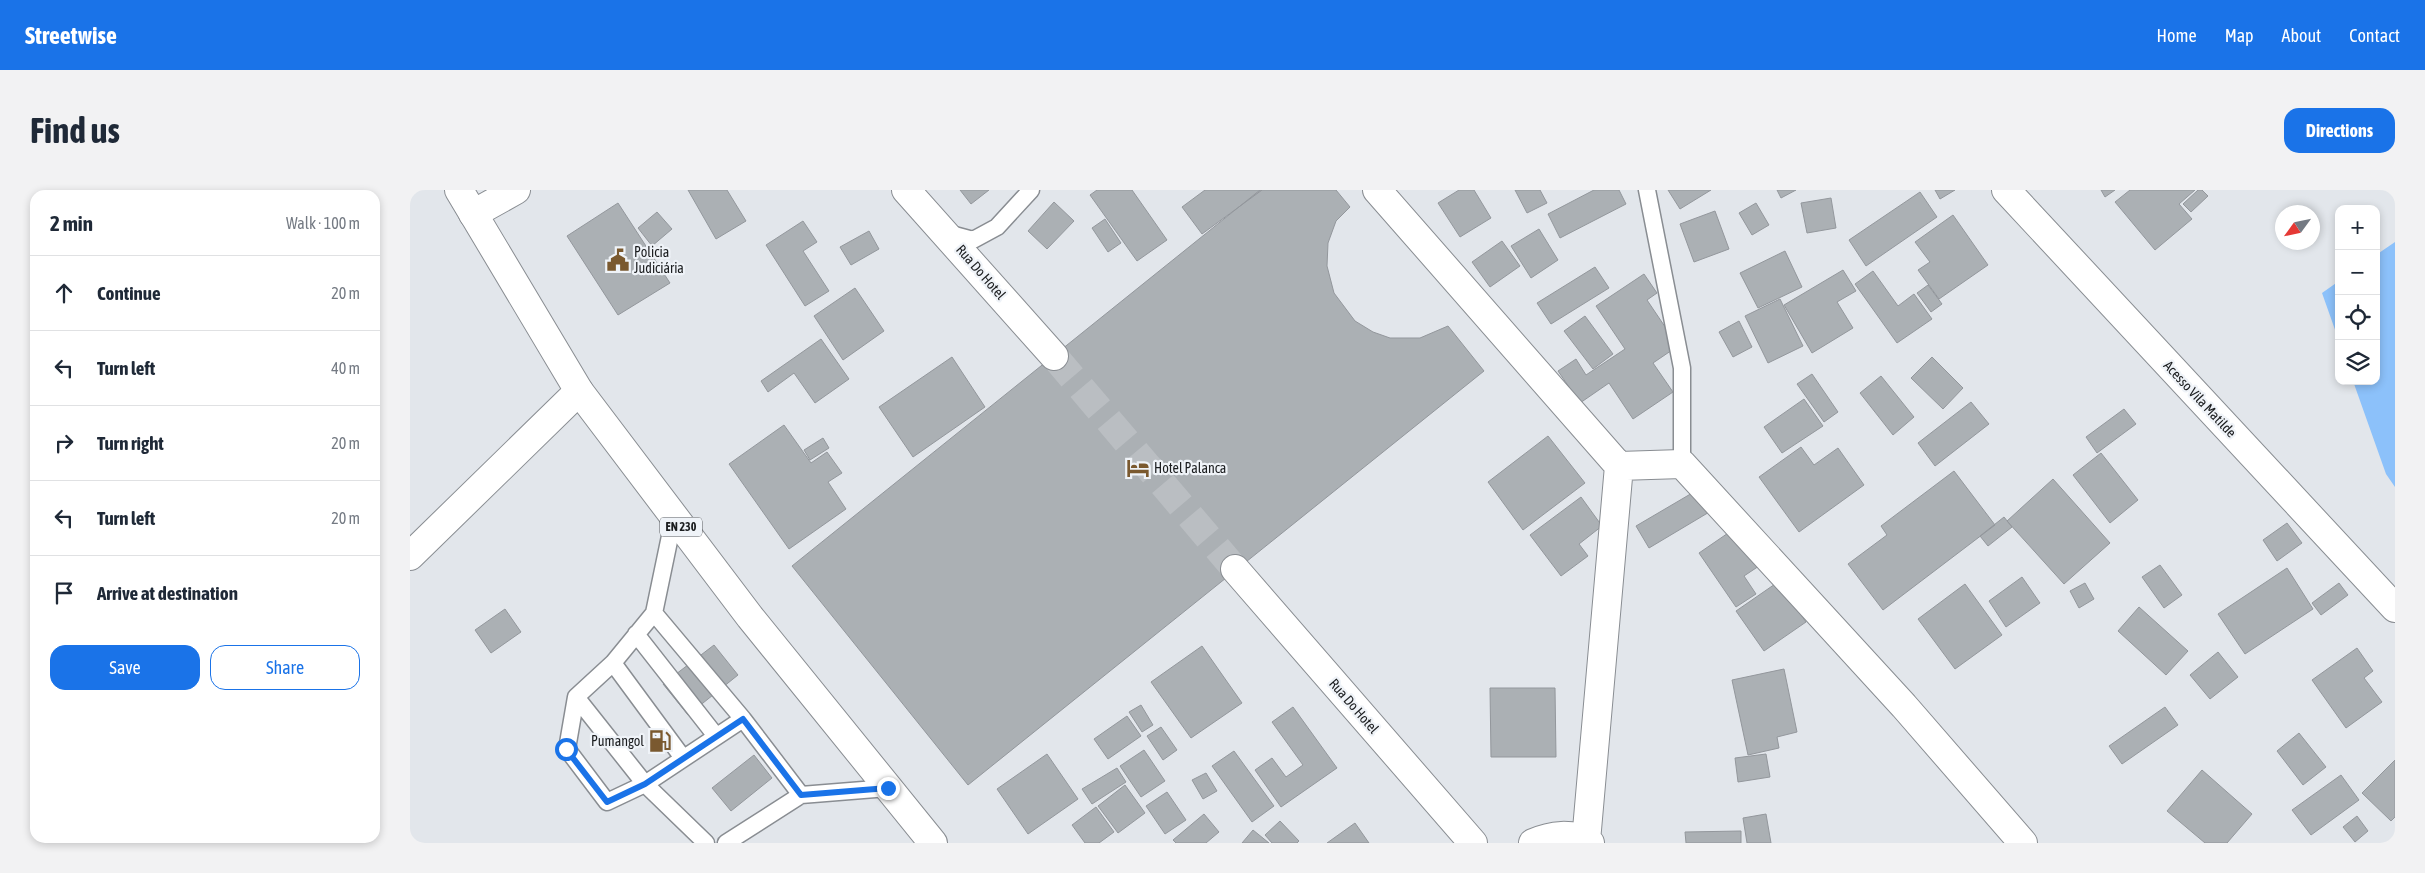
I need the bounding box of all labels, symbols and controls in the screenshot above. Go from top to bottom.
text: Streetwise [25,22,117,49]
text: Home [2157,25,2197,46]
text: Map [2225,25,2254,46]
text: About [2282,25,2321,46]
text: Contact [2349,25,2400,46]
button: Directions [2284,108,2395,153]
text: Find us [30,110,120,150]
north arrow [2275,205,2320,250]
map controls [2335,205,2380,385]
button: + [2335,205,2380,250]
text: 2 min [50,211,93,235]
text: Walk · 100 m [286,214,360,232]
street label: Rua Do Hotel [953,241,1009,303]
place label: Policia Judiciária [634,244,684,276]
public building icon: Policia Judiciária [605,247,631,273]
button: − [2335,250,2380,295]
icon: ahead [50,279,78,307]
text: Continue [97,282,161,304]
text: 20 m [331,284,360,302]
button: locate [2335,295,2380,340]
button: layers [2335,340,2380,385]
icon: left [50,354,78,382]
text: Turn left [97,357,155,379]
street label: Acesso Vila Matilde [2160,357,2240,441]
text: 40 m [331,359,360,377]
icon: right [50,429,78,457]
text: Turn right [97,432,164,454]
text: 20 m [331,434,360,452]
hotel icon: Hotel Palanca [1125,455,1151,481]
place label: Hotel Palanca [1154,460,1226,476]
icon: left [50,504,78,532]
text: Turn left [97,507,155,529]
text: 20 m [331,509,360,527]
road number: EN 230 [660,518,702,537]
icon: arrive [50,579,78,607]
text: Arrive at destination [97,582,238,604]
button: Save [50,645,200,690]
button: Share [210,645,360,690]
street label: Rua Do Hotel [1326,675,1382,737]
fuel station icon: Pumangol [647,728,673,754]
place label: Pumangol [591,733,644,749]
route start [555,738,578,761]
route end [877,777,900,800]

